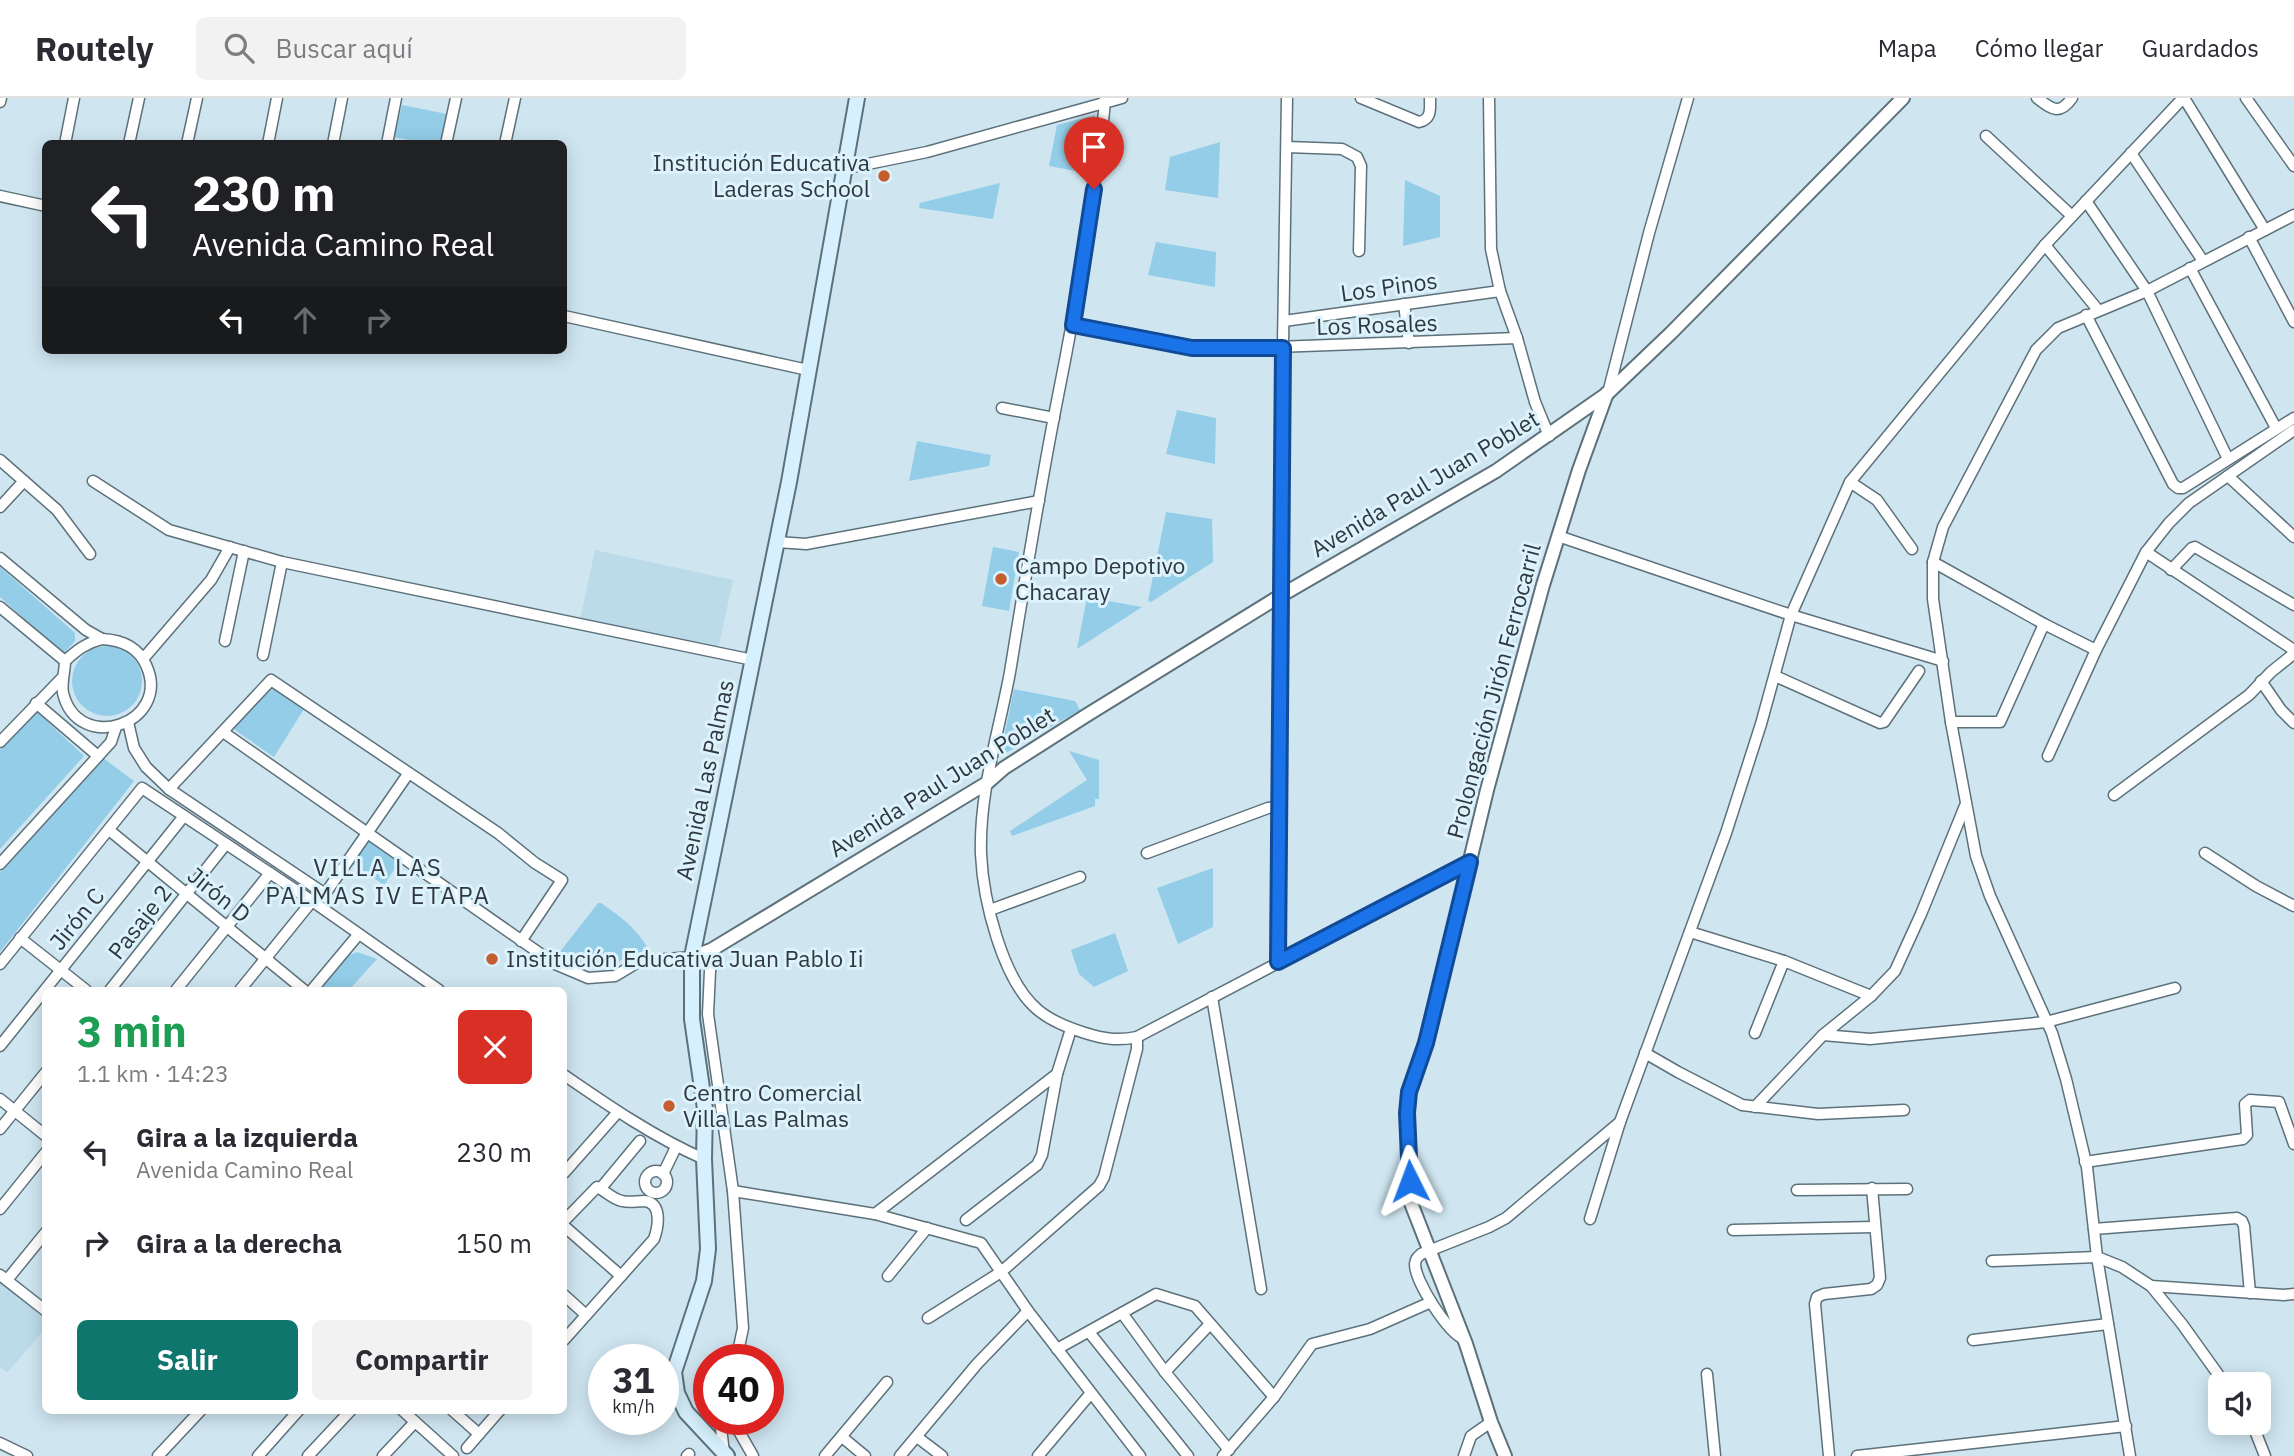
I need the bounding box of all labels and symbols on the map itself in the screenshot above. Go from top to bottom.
pin [1064,117,1124,189]
place label: Institución Educativa Laderas School [652,147,870,203]
marker: Institución Educativa Laderas School [876,168,892,184]
street label: Los Pinos [1338,264,1439,308]
street label: Los Rosales [1316,307,1438,341]
street label: Avenida Paul Juan Poblet [1305,403,1544,563]
street label: Prolongación Jirón Ferrocarril [1439,540,1547,842]
place label: Campo Depotivo Chacaray [1015,550,1185,606]
marker: Campo Depotivo Chacaray [993,571,1009,587]
street label: Avenida Las Palmas [668,677,740,883]
street label: Avenida Paul Juan Poblet [823,699,1060,863]
district label: VILLA LAS PALMAS IV ETAPA [265,851,491,911]
street label: Jirón D [182,860,257,929]
street label: Pasaje 2 [101,878,178,965]
street label: Jirón C [42,881,110,956]
place label: Institución Educativa Juan Pablo Ii [506,943,863,973]
marker: Institución Educativa Juan Pablo Ii [484,951,500,967]
place label: Centro Comercial Villa Las Palmas [683,1077,862,1133]
marker: Centro Comercial Villa Las Palmas [661,1098,677,1114]
position arrow [1373,1144,1447,1218]
speed limit sign: 40 [693,1344,784,1435]

